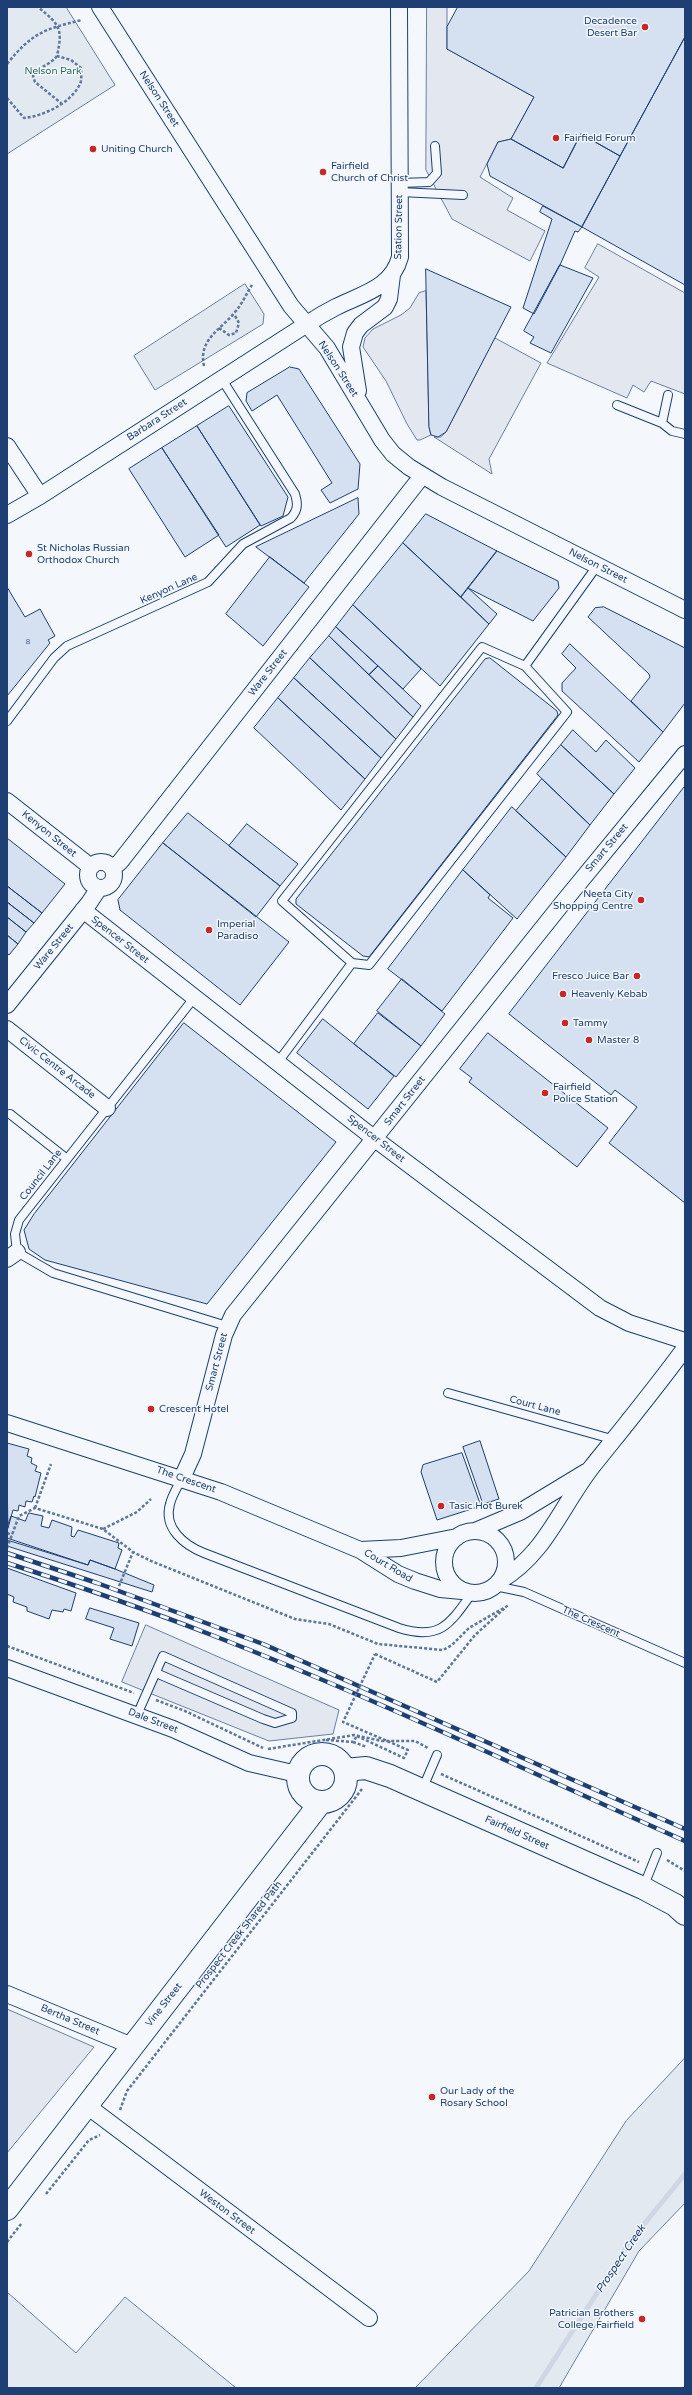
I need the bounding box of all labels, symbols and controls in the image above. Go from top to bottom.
place label: Decadence Desert Bar [584,15,637,38]
marker: Decadence Desert Bar [640,22,650,32]
park label: Nelson Park [25,65,81,77]
street label: Nelson Street [136,69,182,129]
place label: Fairfield Forum [564,132,636,144]
marker: Fairfield Forum [551,133,561,143]
place label: Uniting Church [101,143,172,155]
marker: Uniting Church [88,144,98,154]
place label: Fairfield Church of Christ [331,160,408,184]
marker: Fairfield Church of Christ [318,167,328,177]
street label: Station Street [392,194,406,260]
street label: Nelson Street [315,339,361,399]
street label: Barbara Street [125,396,189,444]
place label: St Nicholas Russian Orthodox Church [37,542,130,566]
street label: Nelson Street [567,546,629,586]
marker: St Nicholas Russian Orthodox Church [24,549,34,559]
street label: Kenyon Lane [138,571,200,607]
house number: 8 [25,637,31,647]
street label: Ware Street [246,647,290,699]
street label: Kenyon Street [19,808,79,860]
street label: Smart Street [583,821,631,875]
place label: Neeta City Shopping Centre [553,888,633,912]
marker: Neeta City Shopping Centre [636,895,646,905]
street label: Spencer Street [89,914,151,966]
place label: Imperial Paradiso [217,918,258,942]
street label: Ware Street [32,922,76,972]
marker: Imperial Paradiso [204,925,214,935]
place label: Fresco Juice Bar [552,970,629,982]
marker: Fresco Juice Bar [632,971,642,981]
place label: Heavenly Kebab [571,988,648,1000]
marker: Heavenly Kebab [558,989,568,999]
place label: Tammy [573,1017,608,1029]
marker: Tammy [560,1018,570,1028]
place label: Master 8 [597,1034,639,1046]
street label: Civic Centre Arcade [17,1035,97,1101]
marker: Master 8 [584,1035,594,1045]
street label: Smart Street [382,1074,428,1128]
place label: Fairfield Police Station [553,1081,618,1104]
marker: Fairfield Police Station [540,1088,550,1098]
street label: Spencer Street [345,1113,407,1165]
street label: Council Lane [17,1147,65,1203]
street label: Smart Street [203,1332,231,1392]
street label: Court Lane [508,1393,562,1419]
place label: Crescent Hotel [159,1403,229,1415]
marker: Crescent Hotel [146,1404,156,1414]
street label: The Crescent [155,1464,217,1496]
place label: Tasic Hot Burek [449,1500,523,1512]
marker: Tasic Hot Burek [436,1501,446,1511]
street label: Court Road [362,1547,414,1585]
street label: The Crescent [560,1604,622,1640]
street label: Dale Street [126,1706,180,1736]
street label: Fairfield Street [483,1813,551,1853]
street label: Prospect Creek Shared Path [193,1879,285,1991]
street label: Vine Street [143,1981,185,2029]
street label: Bertha Street [39,2002,101,2038]
place label: Our Lady of the Rosary School [440,2085,514,2108]
marker: Our Lady of the Rosary School [427,2092,437,2102]
street label: Weston Street [197,2187,257,2237]
water label: Prospect Creek [593,2222,649,2296]
place label: Patrician Brothers College Fairfield [549,2307,634,2330]
marker: Patrician Brothers College Fairfield [637,2314,647,2324]

